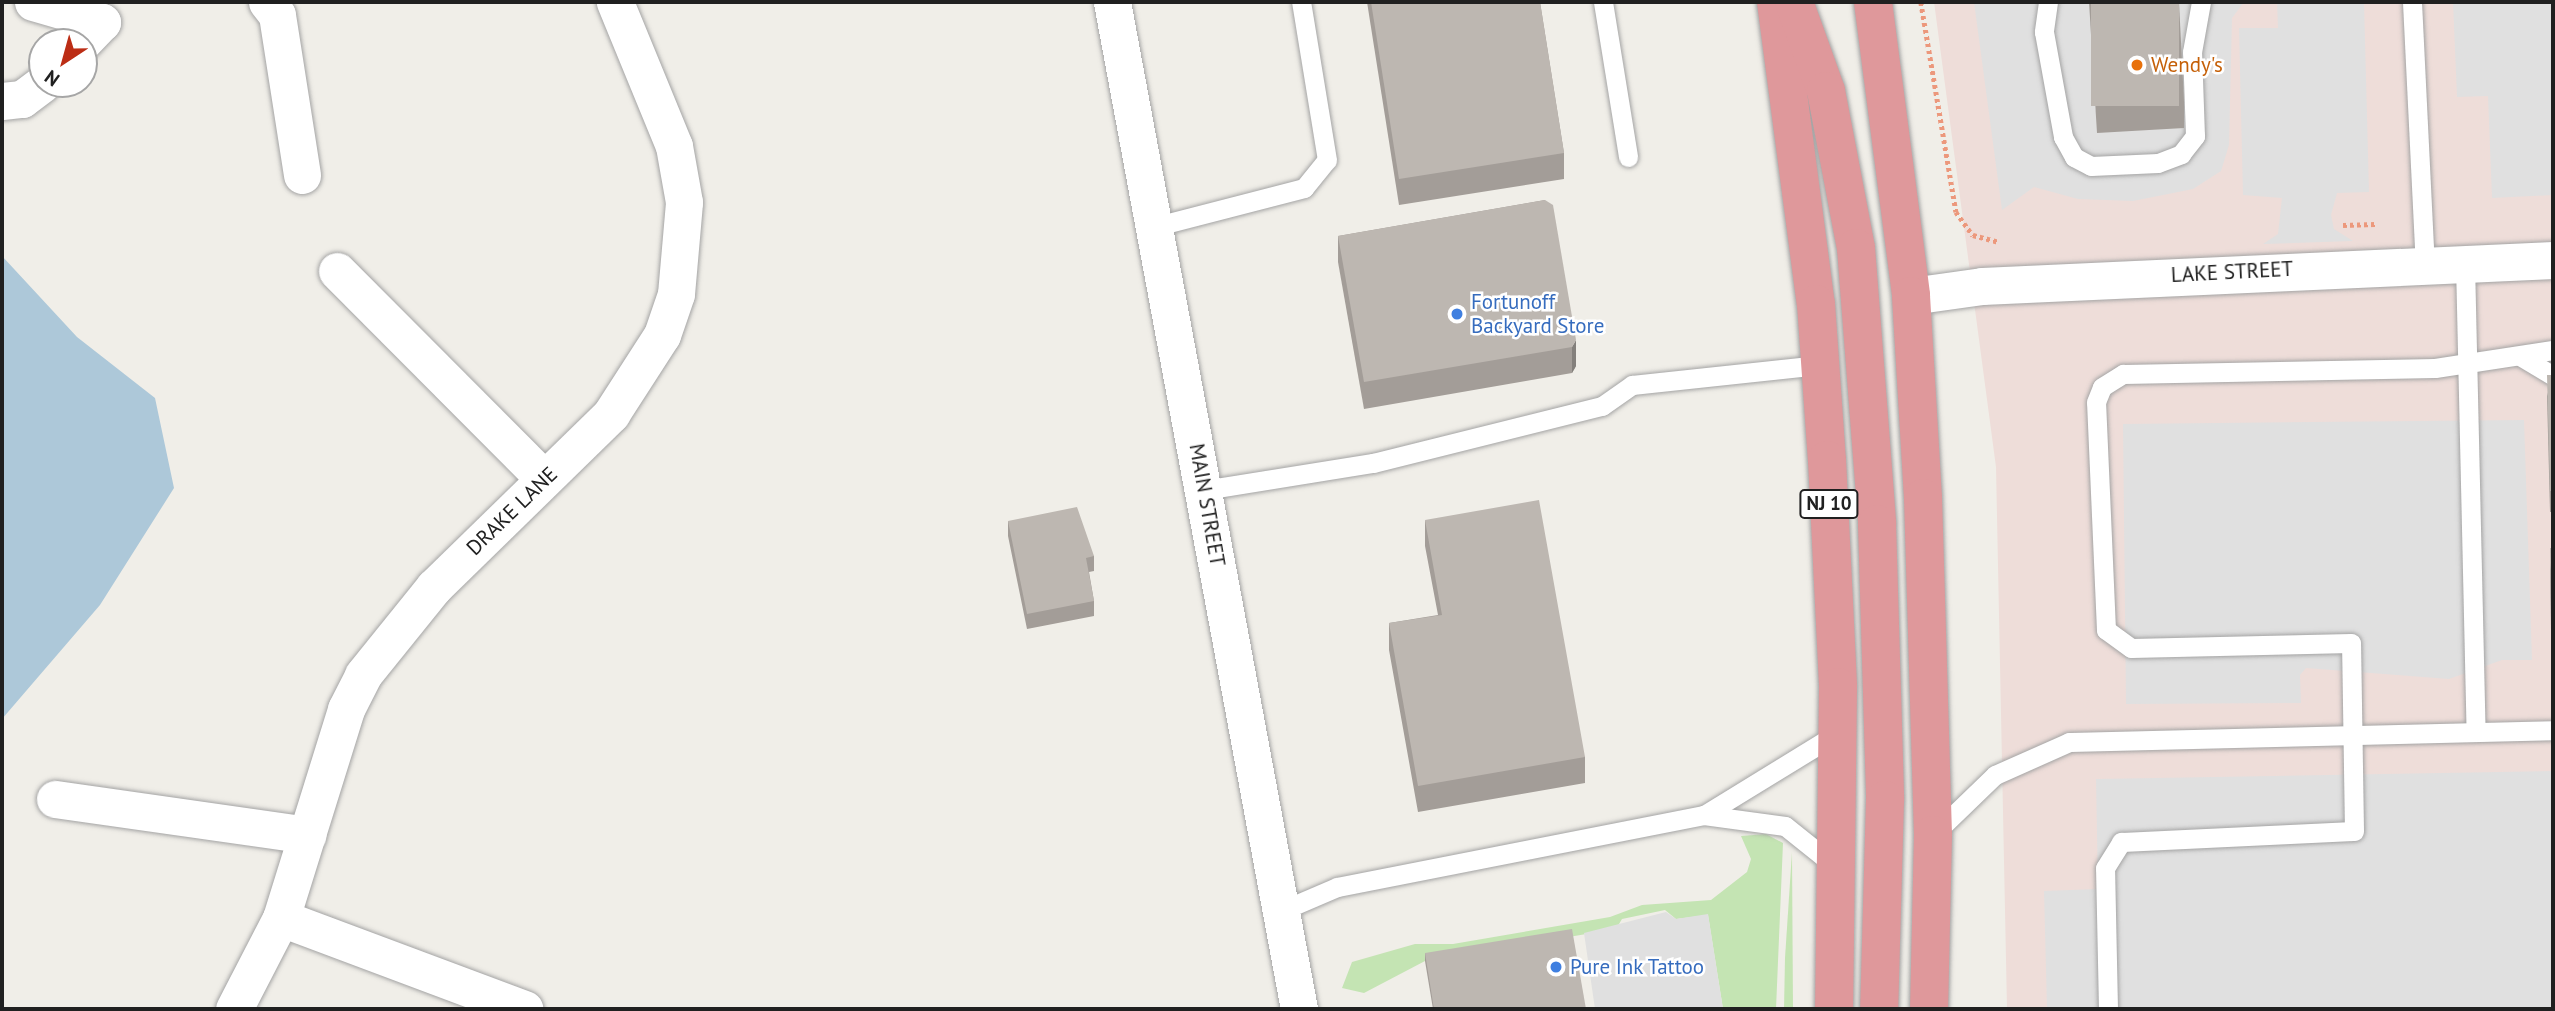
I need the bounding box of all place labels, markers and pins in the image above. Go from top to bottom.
place label: Wendy's [2151,52,2223,78]
marker: Wendy's [2129,57,2145,73]
place label: Fortunoff Backyard Store [1471,289,1604,339]
marker: Fortunoff Backyard Store [1449,306,1465,322]
place label: Pure Ink Tattoo [1570,954,1705,980]
marker: Pure Ink Tattoo [1548,959,1564,975]

